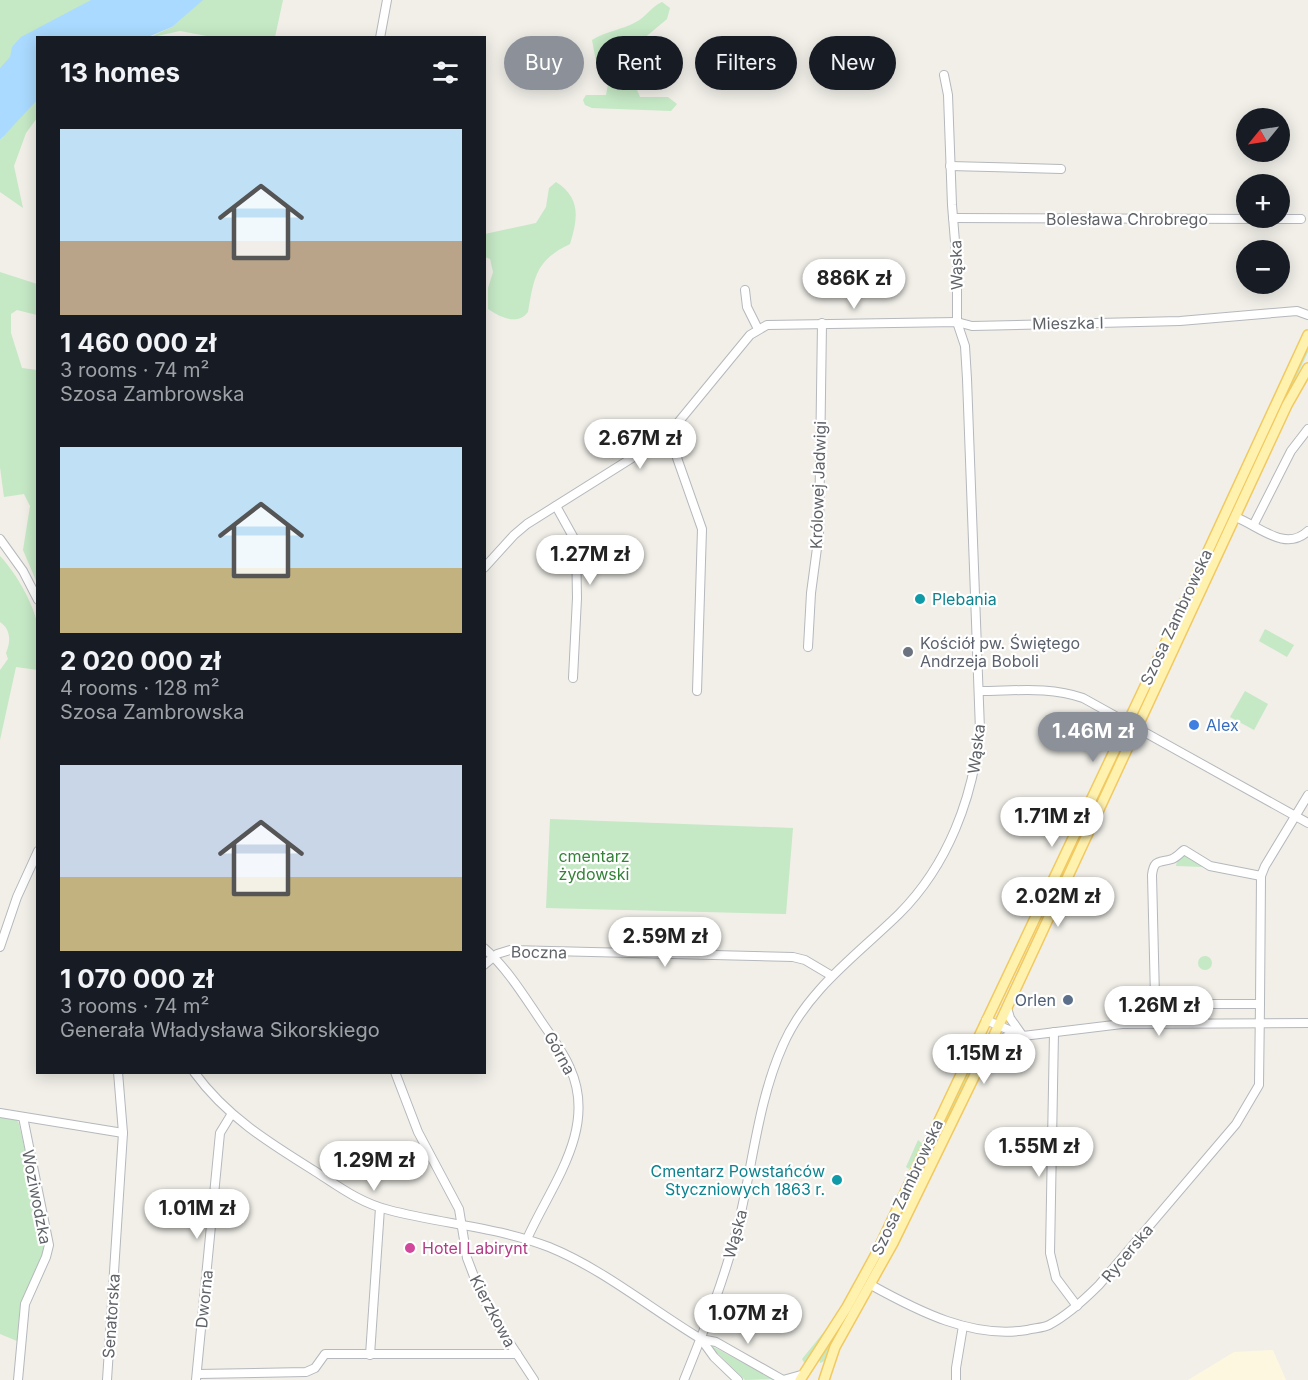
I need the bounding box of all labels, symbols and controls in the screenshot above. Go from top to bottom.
chip: Buy [504,36,584,90]
chip: Rent [596,36,683,90]
chip: Filters [695,36,797,90]
chip: New [809,36,896,90]
icon: filters [429,56,462,89]
text: 13 homes [60,57,180,88]
north arrow [1236,108,1290,162]
map controls [1236,108,1290,294]
icon: home [207,168,315,276]
button: + [1236,174,1290,228]
street label: Bolesława Chrobrego [1046,209,1208,229]
street label: Wąska [945,240,967,290]
button: − [1236,240,1290,294]
pin: 886K zł [799,259,909,310]
text: 886K zł [816,266,892,290]
street label: Mieszka I [1032,312,1104,334]
text: 1 460 000 zł [60,327,216,358]
text: 3 rooms · 74 m² [60,358,209,382]
text: Szosa Zambrowska [60,382,245,406]
pin: 2.67M zł [578,419,702,470]
street label: Królowej Jadwigi [806,421,830,549]
text: 2.67M zł [598,426,682,450]
icon: home [207,486,315,594]
pin: 1.27M zł [528,535,652,586]
text: 1.27M zł [550,542,630,566]
street label: Szosa Zambrowska [1136,546,1216,688]
place label: Plebania [932,589,997,609]
marker: Plebania [913,592,927,606]
place label: Kościół pw. Świętego Andrzeja Boboli [920,633,1080,671]
text: 2 020 000 zł [60,645,221,676]
marker: Kościół pw. Świętego Andrzeja Boboli [901,645,915,659]
text: 4 rooms · 128 m² [60,676,220,700]
text: Szosa Zambrowska [60,700,245,724]
pin: 1.46M zł [1031,712,1155,763]
place label: Alex [1206,715,1239,735]
marker: Alex [1187,718,1201,732]
text: 1.46M zł [1052,719,1134,743]
street label: Wąska [963,723,989,775]
pin: 1.71M zł [990,797,1114,848]
icon: home [207,804,315,912]
text: 1.71M zł [1014,804,1090,828]
park label: cmentarz żydowski [558,846,630,884]
pin: 2.02M zł [996,877,1120,928]
text: 2.02M zł [1015,884,1101,908]
pin: 2.59M zł [603,917,727,968]
text: 2.59M zł [622,924,708,948]
street label: Boczna [511,942,567,962]
text: 1 070 000 zł [60,963,214,994]
pin: 1.26M zł [1097,986,1221,1037]
place label: Orlen [1015,990,1056,1010]
marker: Orlen [1061,993,1075,1007]
text: 1.26M zł [1118,993,1200,1017]
text: 3 rooms · 74 m² [60,994,209,1018]
text: Generała Władysława Sikorskiego [60,1018,380,1042]
street label: Górna [540,1028,580,1078]
pin: 1.15M zł [922,1034,1046,1085]
text: 1.15M zł [946,1041,1022,1065]
street label: Szosa Zambrowska [867,1116,947,1258]
pin: 1.55M zł [977,1127,1101,1178]
text: 1.55M zł [999,1134,1080,1158]
pin: 1.29M zł [312,1141,436,1192]
street label: Woziwodzka [18,1148,56,1246]
text: 1.29M zł [333,1148,415,1172]
place label: Cmentarz Powstańców Styczniowych 1863 r. [651,1161,825,1199]
marker: Cmentarz Powstańców Styczniowych 1863 r. [830,1173,844,1187]
pin: 1.01M zł [135,1189,259,1240]
text: 1.01M zł [158,1196,236,1220]
street label: Wąska [719,1207,751,1261]
street label: Rycerska [1097,1220,1157,1286]
place label: Hotel Labirynt [422,1238,528,1258]
marker: Hotel Labirynt [403,1241,417,1255]
street label: Dworna [191,1269,217,1329]
street label: Kierzkowa [466,1271,520,1351]
street label: Senatorska [98,1273,124,1359]
pin: 1.07M zł [686,1294,810,1345]
text: 1.07M zł [708,1301,788,1325]

